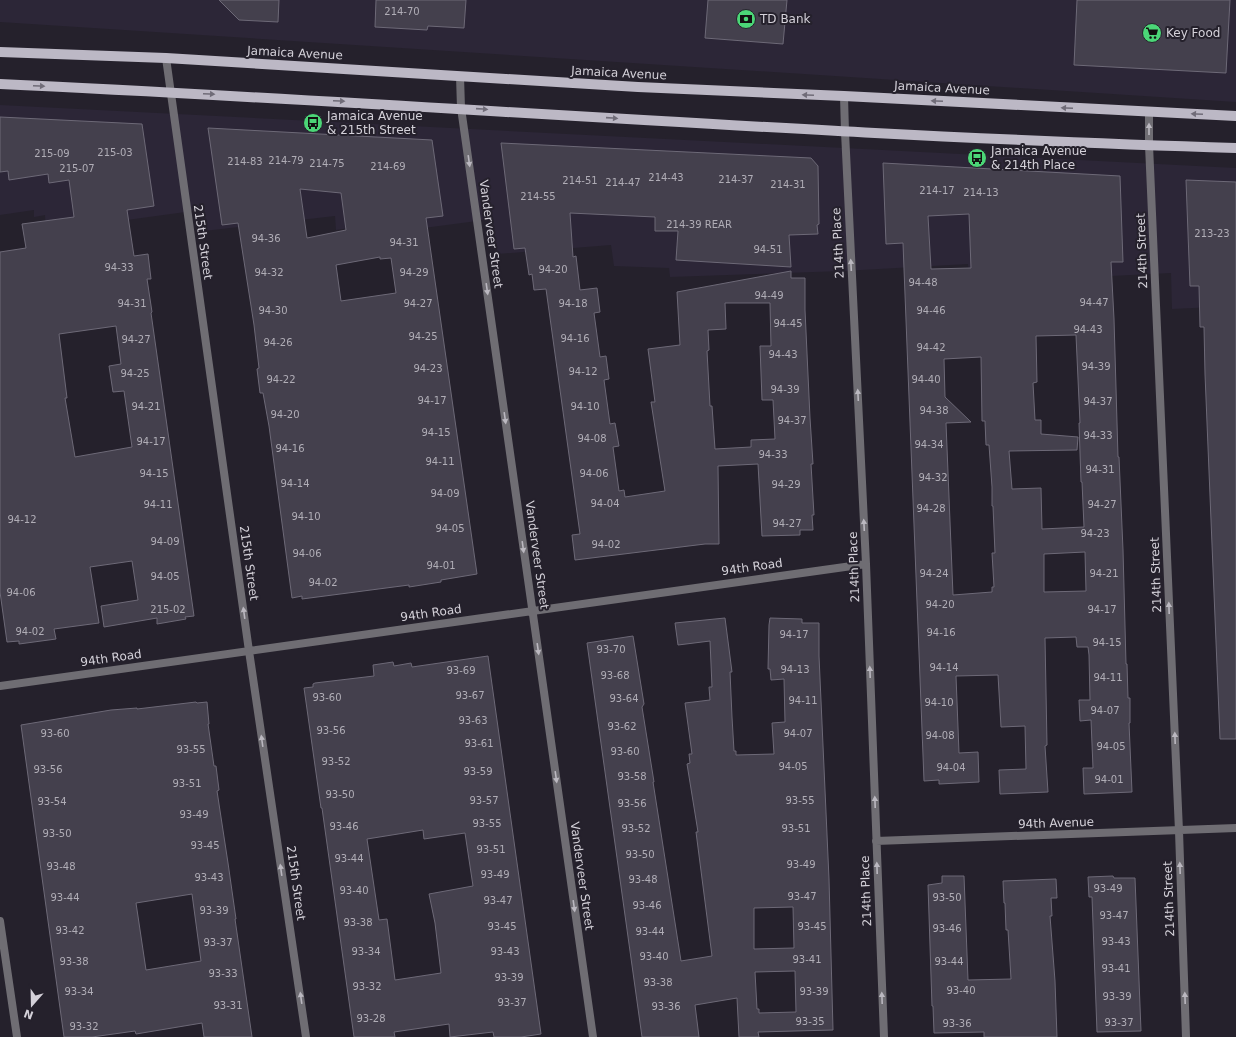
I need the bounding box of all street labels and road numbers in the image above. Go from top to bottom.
street label: Jamaica Avenue [246,43,343,62]
street label: Jamaica Avenue [570,63,667,82]
street label: Jamaica Avenue [893,78,990,97]
street label: Vanderveer Street [476,179,506,289]
street label: 215th Street [191,204,215,281]
street label: 214th Place [829,207,847,279]
street label: 214th Street [1134,213,1150,289]
street label: Vanderveer Street [522,500,552,610]
street label: 215th Street [237,525,261,602]
street label: 214th Place [846,531,862,603]
street label: 214th Street [1148,537,1164,613]
street label: 94th Road [721,556,783,578]
street label: 94th Road [400,602,462,624]
street label: 94th Road [80,647,142,669]
street label: 94th Avenue [1018,815,1094,831]
street label: Vanderveer Street [567,821,597,931]
street label: 215th Street [284,845,308,922]
street label: 214th Place [858,855,874,927]
street label: 214th Street [1161,861,1177,937]

